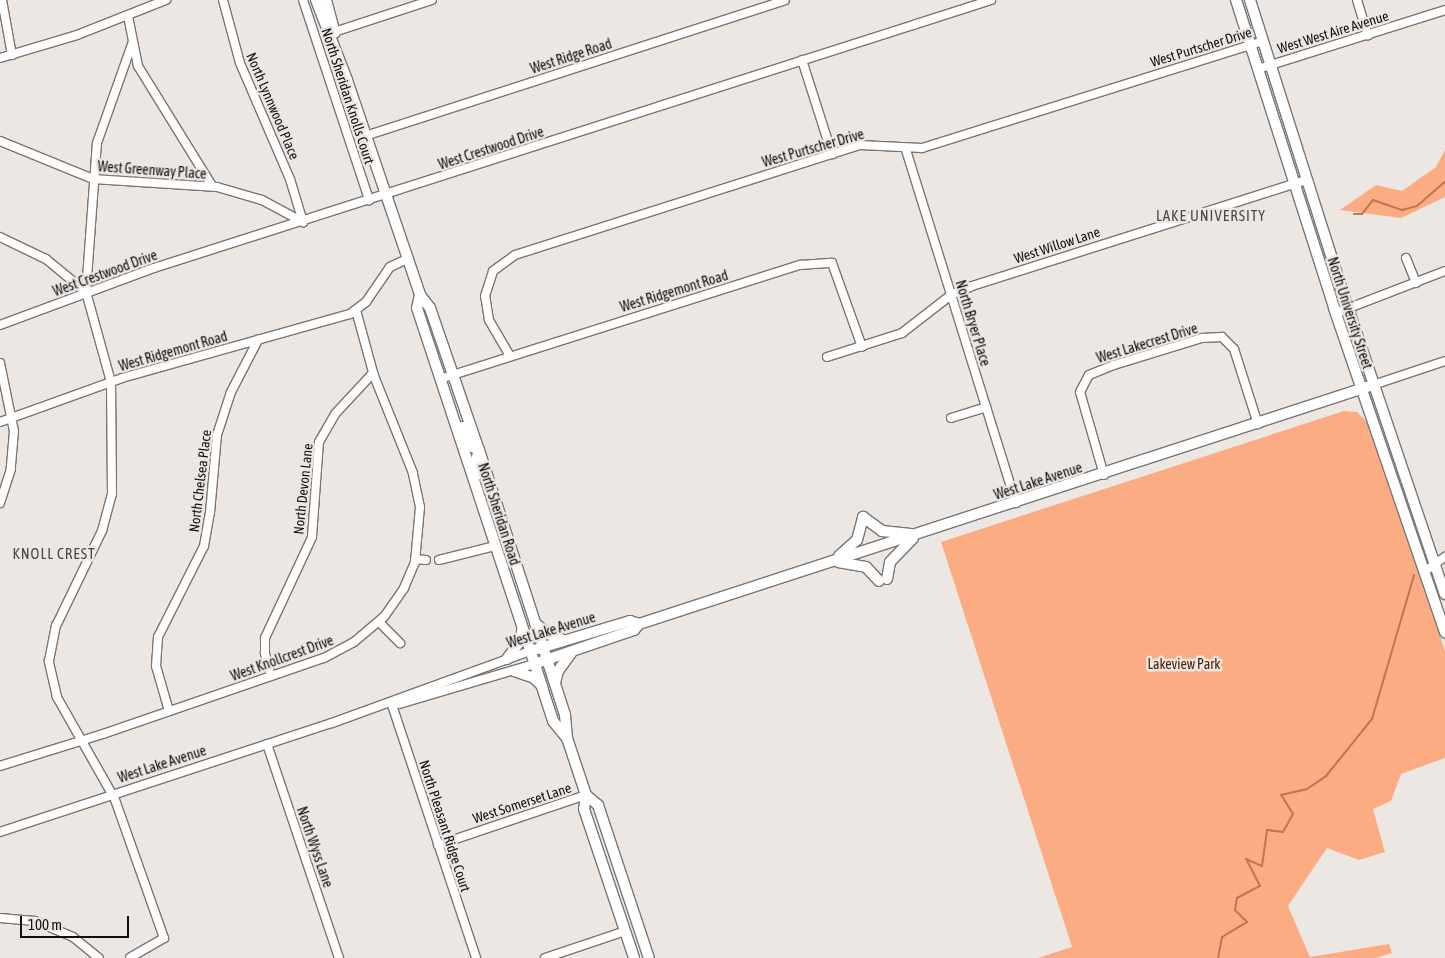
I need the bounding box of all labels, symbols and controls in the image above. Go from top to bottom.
street label: West West Aire Avenue [1275,7,1391,57]
street label: West Purtscher Drive [1148,24,1254,70]
street label: North Sheridan Knolls Court [318,26,378,166]
street label: West Ridge Road [528,35,614,77]
street label: North Lynnwood Place [243,50,303,162]
street label: West Crestwood Drive [436,123,546,173]
street label: West Purtscher Drive [760,125,866,171]
street label: West Greenway Place [97,158,207,182]
district label: LAKE UNIVERSITY [1154,207,1268,225]
street label: West Willow Lane [1012,223,1102,267]
street label: West Crestwood Drive [51,246,159,300]
street label: North University Street [1324,255,1376,371]
street label: West Ridgemont Road [618,267,730,315]
street label: North Bryer Place [952,278,994,368]
street label: West Lakecrest Drive [1094,320,1200,366]
street label: West Ridgemont Road [117,327,229,375]
street label: North Chelsea Place [185,429,215,533]
street label: North Devon Lane [290,443,316,535]
street label: West Lake Avenue [992,459,1084,503]
street label: North Sheridan Road [475,461,523,567]
district label: KNOLL CREST [11,545,97,563]
street label: West Lake Avenue [505,609,597,651]
street label: West Knollcrest Drive [228,632,336,684]
park label: Lakeview Park [1148,656,1220,672]
street label: West Lake Avenue [116,742,208,786]
street label: North Pleasant Ridge Court [416,758,474,894]
street label: West Somerset Lane [471,779,573,827]
street label: North Wyss Lane [293,804,337,890]
scale bar [22,906,131,938]
text: 100 m [28,916,62,933]

